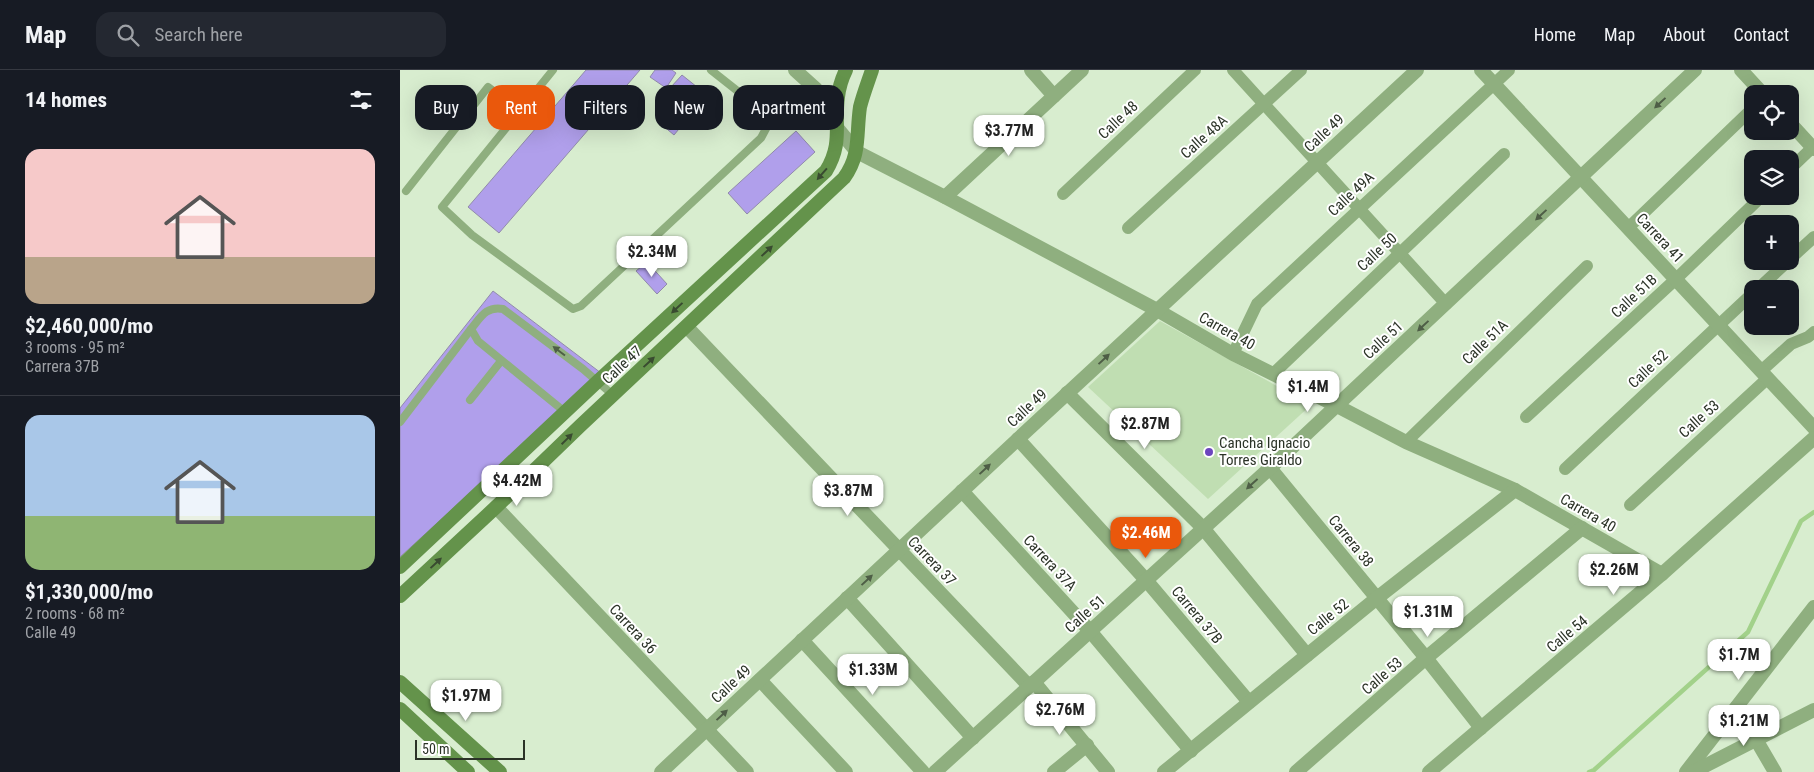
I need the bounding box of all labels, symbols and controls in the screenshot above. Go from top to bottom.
search box [96,12,446,57]
text: Map [25,21,66,49]
icon: search [114,21,142,49]
text: Search here [154,23,243,46]
text: Home [1534,24,1576,45]
text: Map [1604,24,1635,45]
text: About [1663,24,1705,45]
text: Contact [1733,24,1789,45]
chip: Buy [415,85,477,130]
chip: Rent [487,85,555,130]
chip: Filters [565,85,645,130]
chip: New [655,85,723,130]
chip: Apartment [733,85,844,130]
map controls [1744,85,1799,335]
button: locate [1744,85,1799,140]
icon: filters [347,86,375,114]
text: 14 homes [25,88,107,112]
street label: Calle 48 [1094,97,1142,143]
one-way arrow [1654,97,1666,109]
street label: Calle 49 [1300,110,1348,156]
street label: Calle 48A [1177,111,1231,163]
pin: $3.77M [968,114,1050,157]
text: $3.77M [984,121,1034,140]
button: layers [1744,150,1799,205]
one-way arrow [816,167,828,179]
street label: Calle 49A [1324,168,1378,220]
icon: home [155,182,245,272]
one-way arrow [1536,209,1548,221]
street label: Carrera 41 [1632,209,1688,267]
button: + [1744,215,1799,270]
street label: Calle 50 [1353,229,1401,275]
pin: $2.34M [611,236,693,278]
text: $2.34M [627,242,677,261]
one-way arrow [761,245,773,257]
street label: Calle 51B [1607,270,1661,322]
button: − [1744,280,1799,335]
one-way arrow [672,302,684,314]
street label: Carrera 40 [1196,308,1258,354]
text: $2,460,000/mo [25,314,153,338]
street label: Calle 51A [1458,316,1512,368]
street label: Calle 51 [1359,317,1407,363]
one-way arrow [1417,320,1429,332]
text: 3 rooms · 95 m² [25,338,125,357]
street label: Calle 47 [598,342,646,388]
one-way arrow [553,346,566,357]
street label: Calle 52 [1624,346,1672,392]
one-way arrow [1098,353,1110,365]
one-way arrow [643,356,655,368]
text: Carrera 37B [25,357,99,376]
pin: $1.4M [1273,370,1343,413]
text: $1.4M [1287,377,1329,396]
street label: Calle 49 [1003,385,1051,431]
street label: Calle 53 [1675,396,1723,442]
pin: $2.87M [1104,408,1186,450]
text: $2.87M [1120,414,1170,433]
one-way arrow [560,433,572,445]
place label: Cancha Ignacio Torres Giraldo [1219,434,1310,469]
marker: Cancha Ignacio Torres Giraldo [1203,446,1215,458]
icon: home [155,447,245,537]
one-way arrow [979,463,991,475]
pin: $4.42M [476,464,558,507]
text: $4.42M [492,471,542,490]
pin: $3.87M [807,474,889,517]
one-way arrow [1247,478,1259,490]
text: $3.87M [823,481,873,500]
street label: Carrera 40 [1557,490,1619,536]
street label: Carrera 38 [1325,511,1377,571]
pin: $2.46M [1105,516,1187,559]
text: $2.46M [1121,523,1171,542]
street label: Carrera 37A [1020,531,1081,595]
street label: Carrera 37 [904,533,960,589]
pin: $2.26M [1573,554,1655,596]
one-way arrow [429,557,442,568]
text: $2.26M [1589,560,1639,579]
one-way arrow [860,574,872,586]
text: $1,330,000/mo [25,580,153,604]
street label: Carrera 37B [1168,583,1226,647]
street label: Calle 51 [1061,591,1109,637]
street label: Calle 52 [1304,595,1352,639]
pin: $1.31M [1387,596,1469,638]
street label: Carrera 36 [605,600,661,658]
text: $1.31M [1403,602,1453,621]
text: 2 rooms · 68 m² [25,604,125,623]
street label: Calle 54 [1543,612,1591,656]
text: Calle 49 [25,623,76,642]
pin: $1.7M [1704,638,1774,681]
text: $1.7M [1718,645,1760,664]
pin: $1.33M [832,654,914,696]
street label: Calle 53 [1358,654,1406,698]
text: $1.33M [848,660,898,679]
street label: Calle 49 [707,661,755,707]
pin: $1.97M [425,680,507,722]
text: $1.97M [441,686,491,705]
pin: $2.76M [1019,694,1101,736]
text: $2.76M [1035,700,1085,719]
pin: $1.21M [1703,704,1785,747]
one-way arrow [716,709,728,721]
text: $1.21M [1719,711,1769,730]
scale bar [415,737,525,760]
text: 50 m [422,741,450,757]

